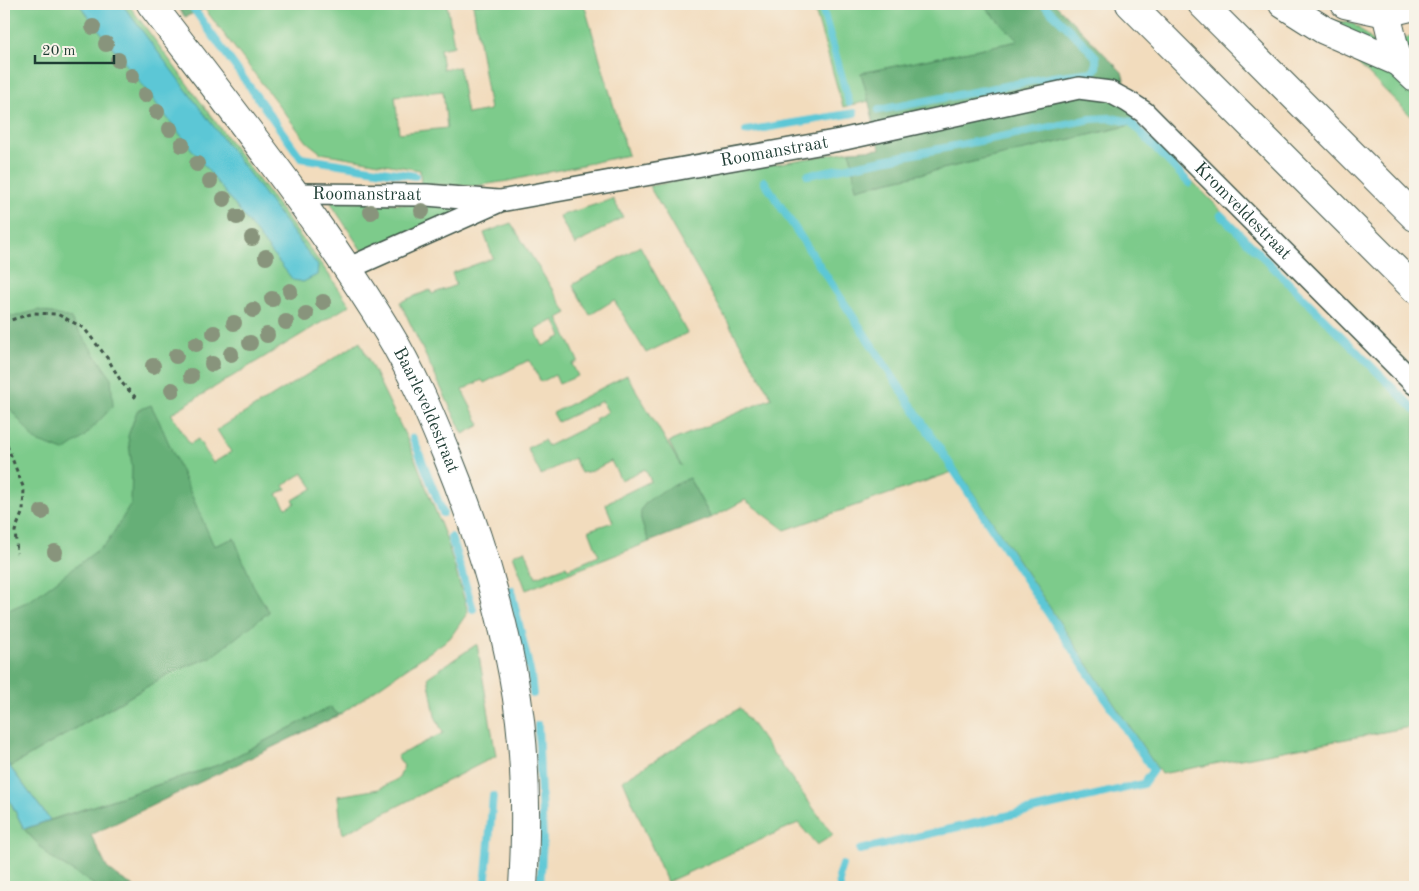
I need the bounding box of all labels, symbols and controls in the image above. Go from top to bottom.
scale bar [35,32,114,64]
text: 20 m [42,44,76,59]
street label: Roomanstraat [719,133,830,170]
street label: Kromveldestraat [1191,159,1295,263]
street label: Roomanstraat [312,185,422,204]
street label: Baarleveldestraat [390,344,462,476]

